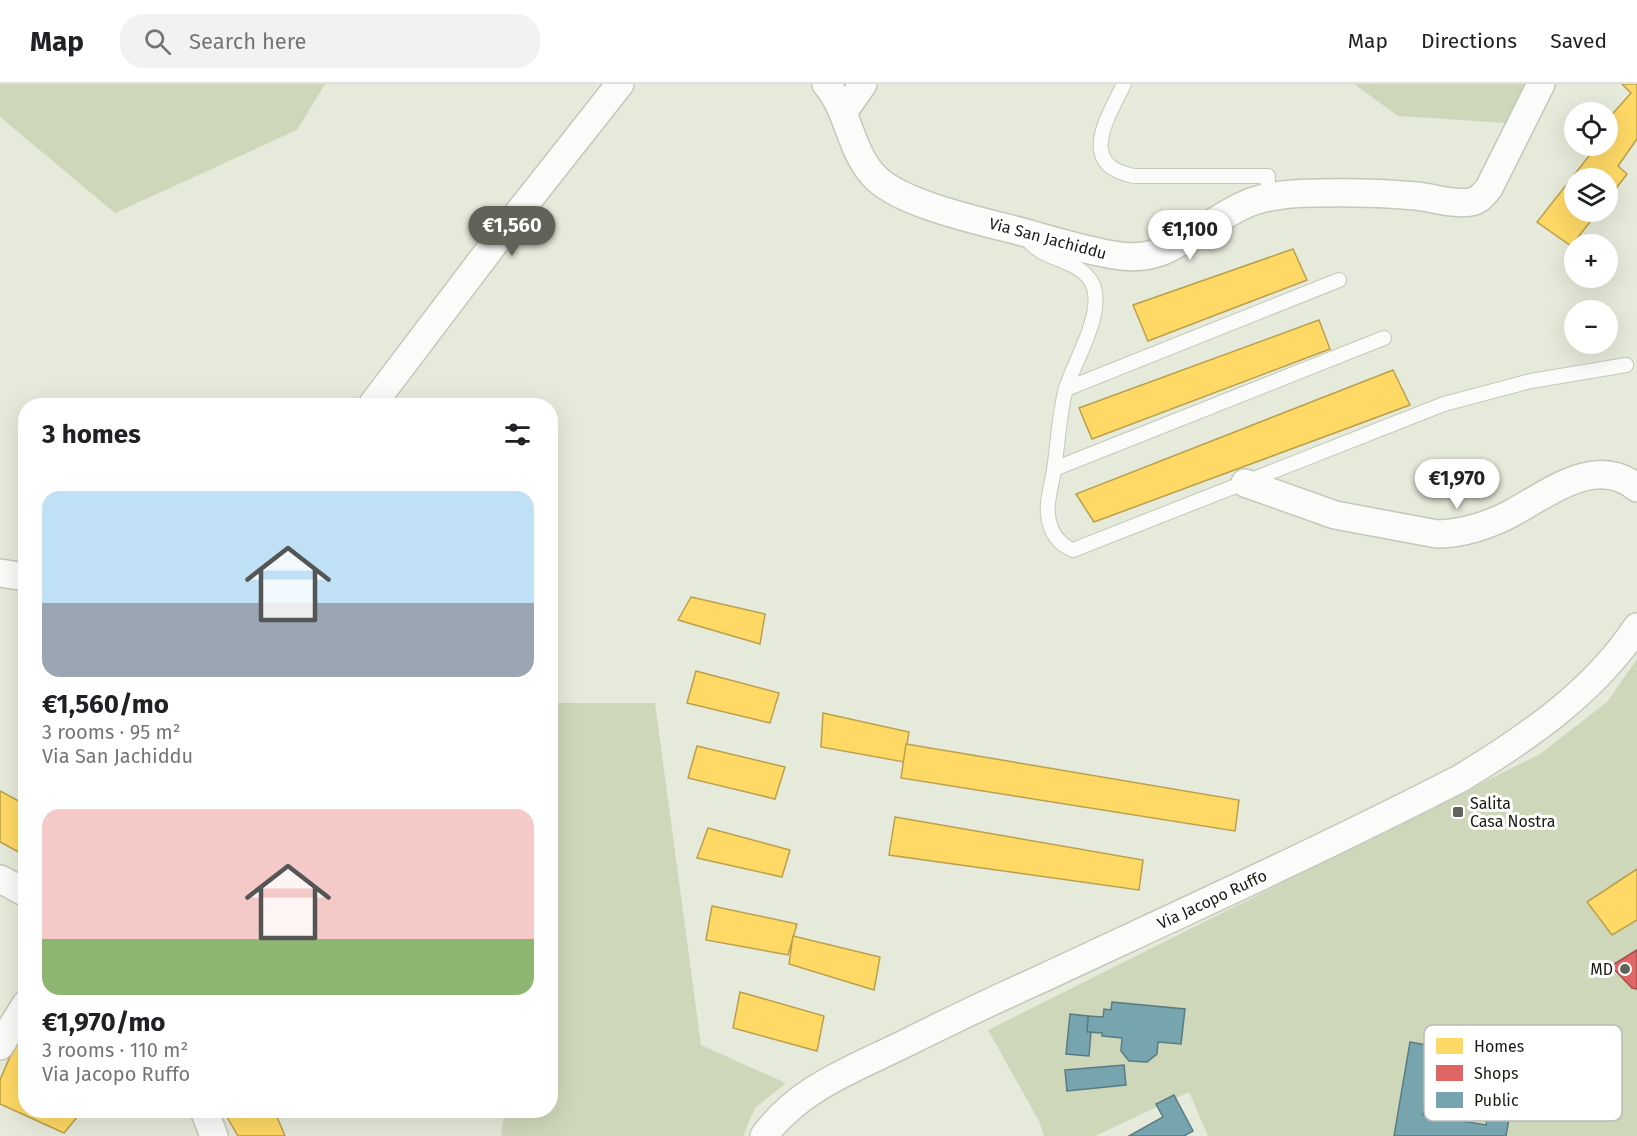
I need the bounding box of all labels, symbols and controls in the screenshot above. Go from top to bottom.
search box [120,14,540,68]
text: Map [30,25,84,58]
icon: search [141,25,174,58]
text: Search here [189,28,307,55]
text: Map [1348,28,1388,54]
text: Directions [1421,28,1517,54]
text: Saved [1550,28,1607,54]
map controls [1564,102,1618,354]
button: locate [1564,102,1618,156]
button: layers [1564,168,1618,222]
pin: €1,560 [463,206,561,257]
pin: €1,100 [1141,210,1239,261]
text: €1,560 [482,213,542,237]
street label: Via San Jachiddu [987,214,1109,263]
text: €1,100 [1162,217,1218,241]
button: + [1564,234,1618,288]
button: − [1564,300,1618,354]
icon: filters [501,418,534,451]
text: 3 homes [42,419,141,450]
pin: €1,970 [1408,459,1506,510]
text: €1,970 [1429,466,1485,490]
icon: home [234,530,342,638]
text: €1,560/mo [42,689,169,720]
text: 3 rooms · 95 m² [42,720,181,744]
text: Via San Jachiddu [42,744,193,768]
place label: Salita Casa Nostra [1470,794,1555,831]
marker: Salita Casa Nostra [1451,805,1465,819]
icon: home [234,848,342,956]
street label: Via Jacopo Ruffo [1154,866,1270,933]
place label: MD [1590,960,1613,979]
marker: MD [1618,962,1632,976]
text: €1,970/mo [42,1007,166,1038]
legend [1424,1025,1622,1121]
text: Homes [1474,1037,1524,1056]
text: 3 rooms · 110 m² [42,1038,188,1062]
text: Via Jacopo Ruffo [42,1062,190,1086]
text: Shops [1474,1064,1518,1083]
text: Public [1474,1091,1519,1110]

